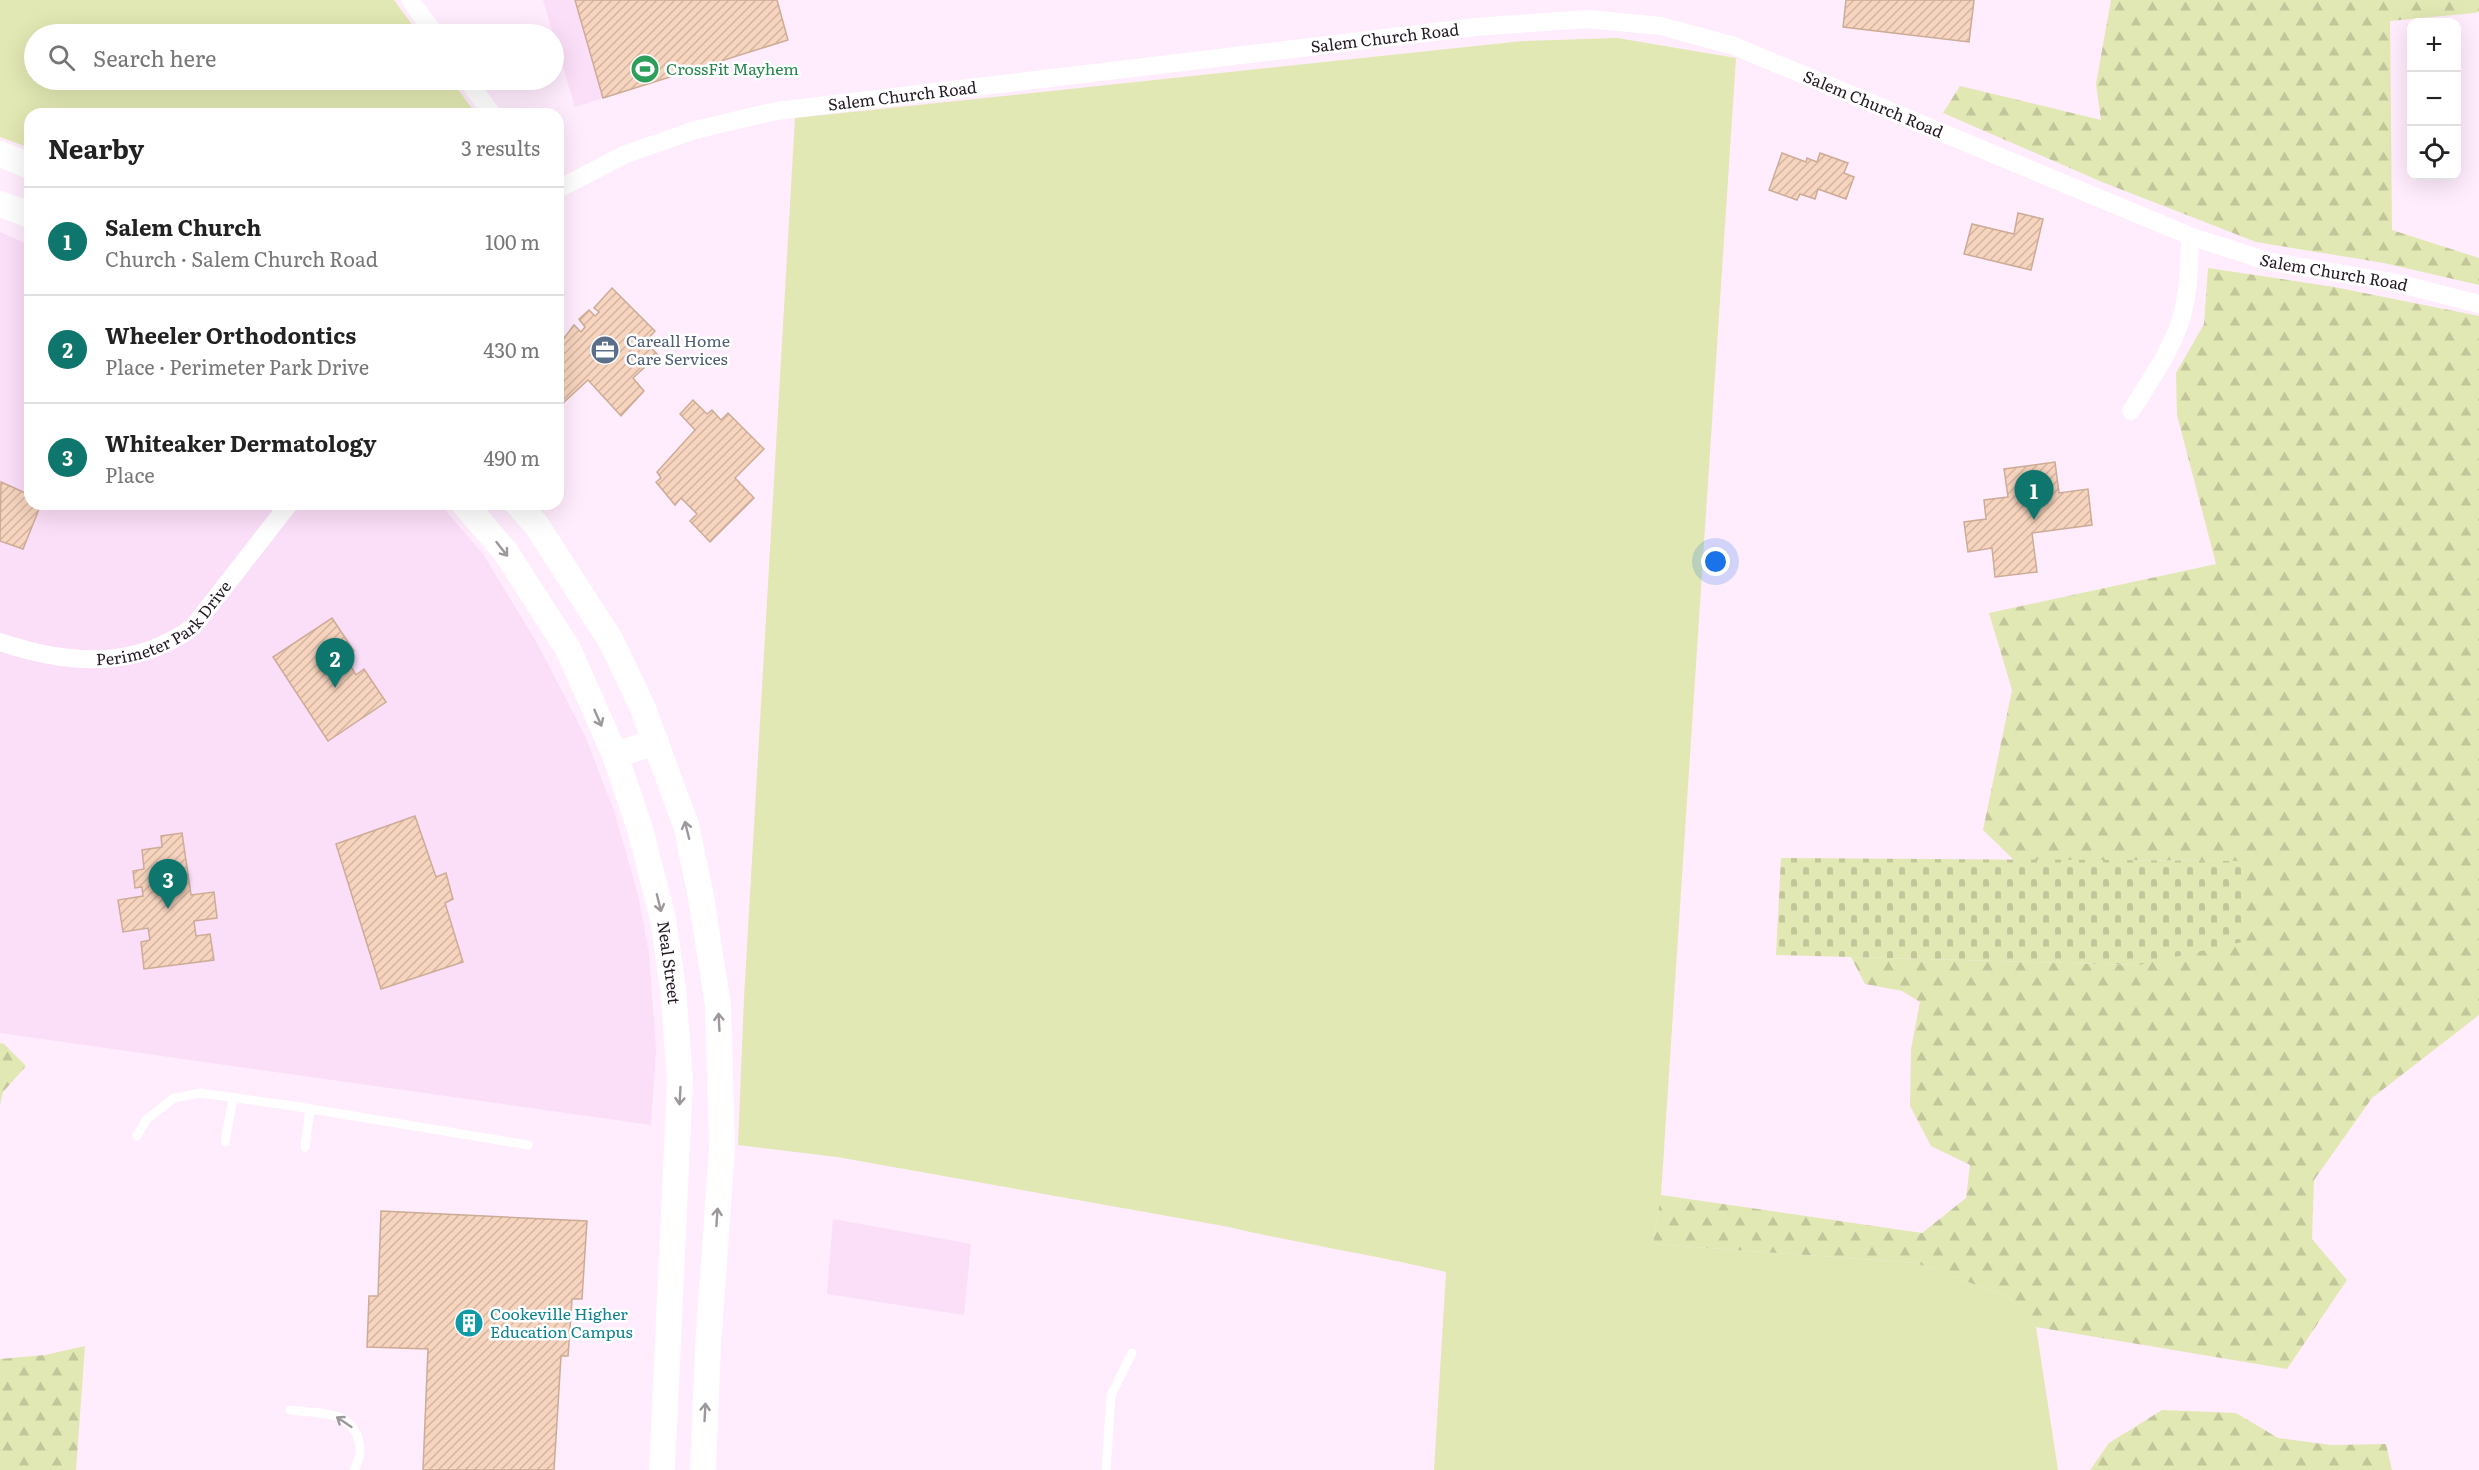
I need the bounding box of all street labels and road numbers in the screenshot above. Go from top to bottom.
street label: Salem Church Road [1309,16,1461,58]
street label: Salem Church Road [1800,63,1948,143]
street label: Salem Church Road [827,74,978,116]
street label: Salem Church Road [2257,247,2411,296]
street label: Perimeter Park Drive [96,575,236,670]
street label: Neal Street [652,919,687,1006]

